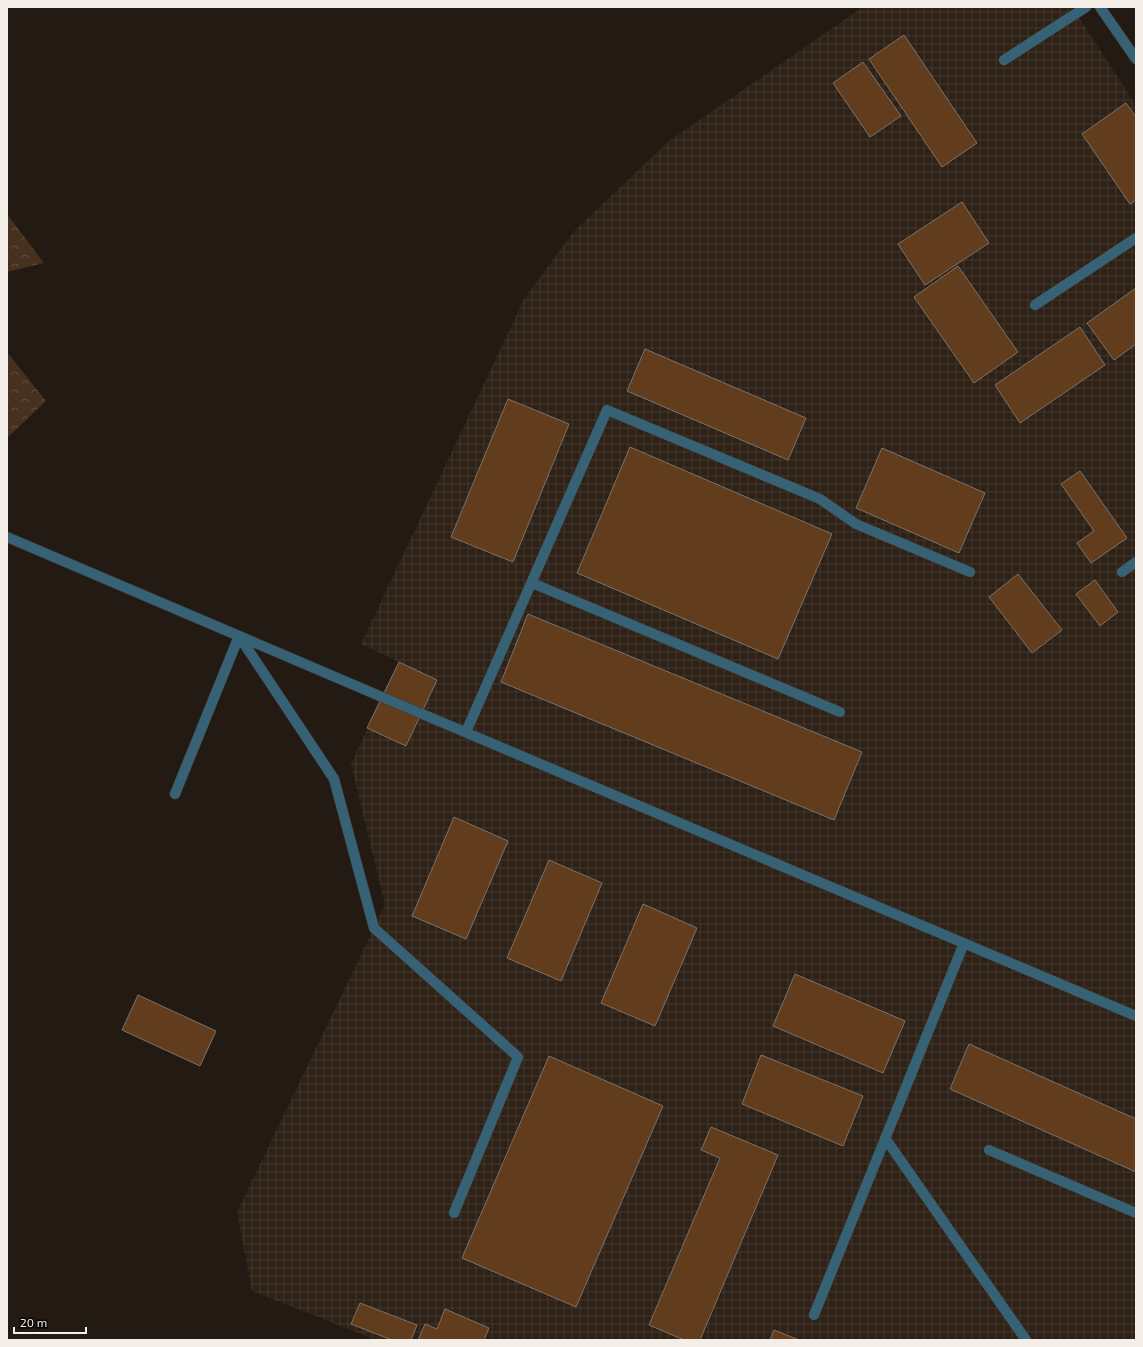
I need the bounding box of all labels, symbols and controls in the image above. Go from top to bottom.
scale bar [14,1309,86,1335]
text: 20 m [20,1315,47,1329]

